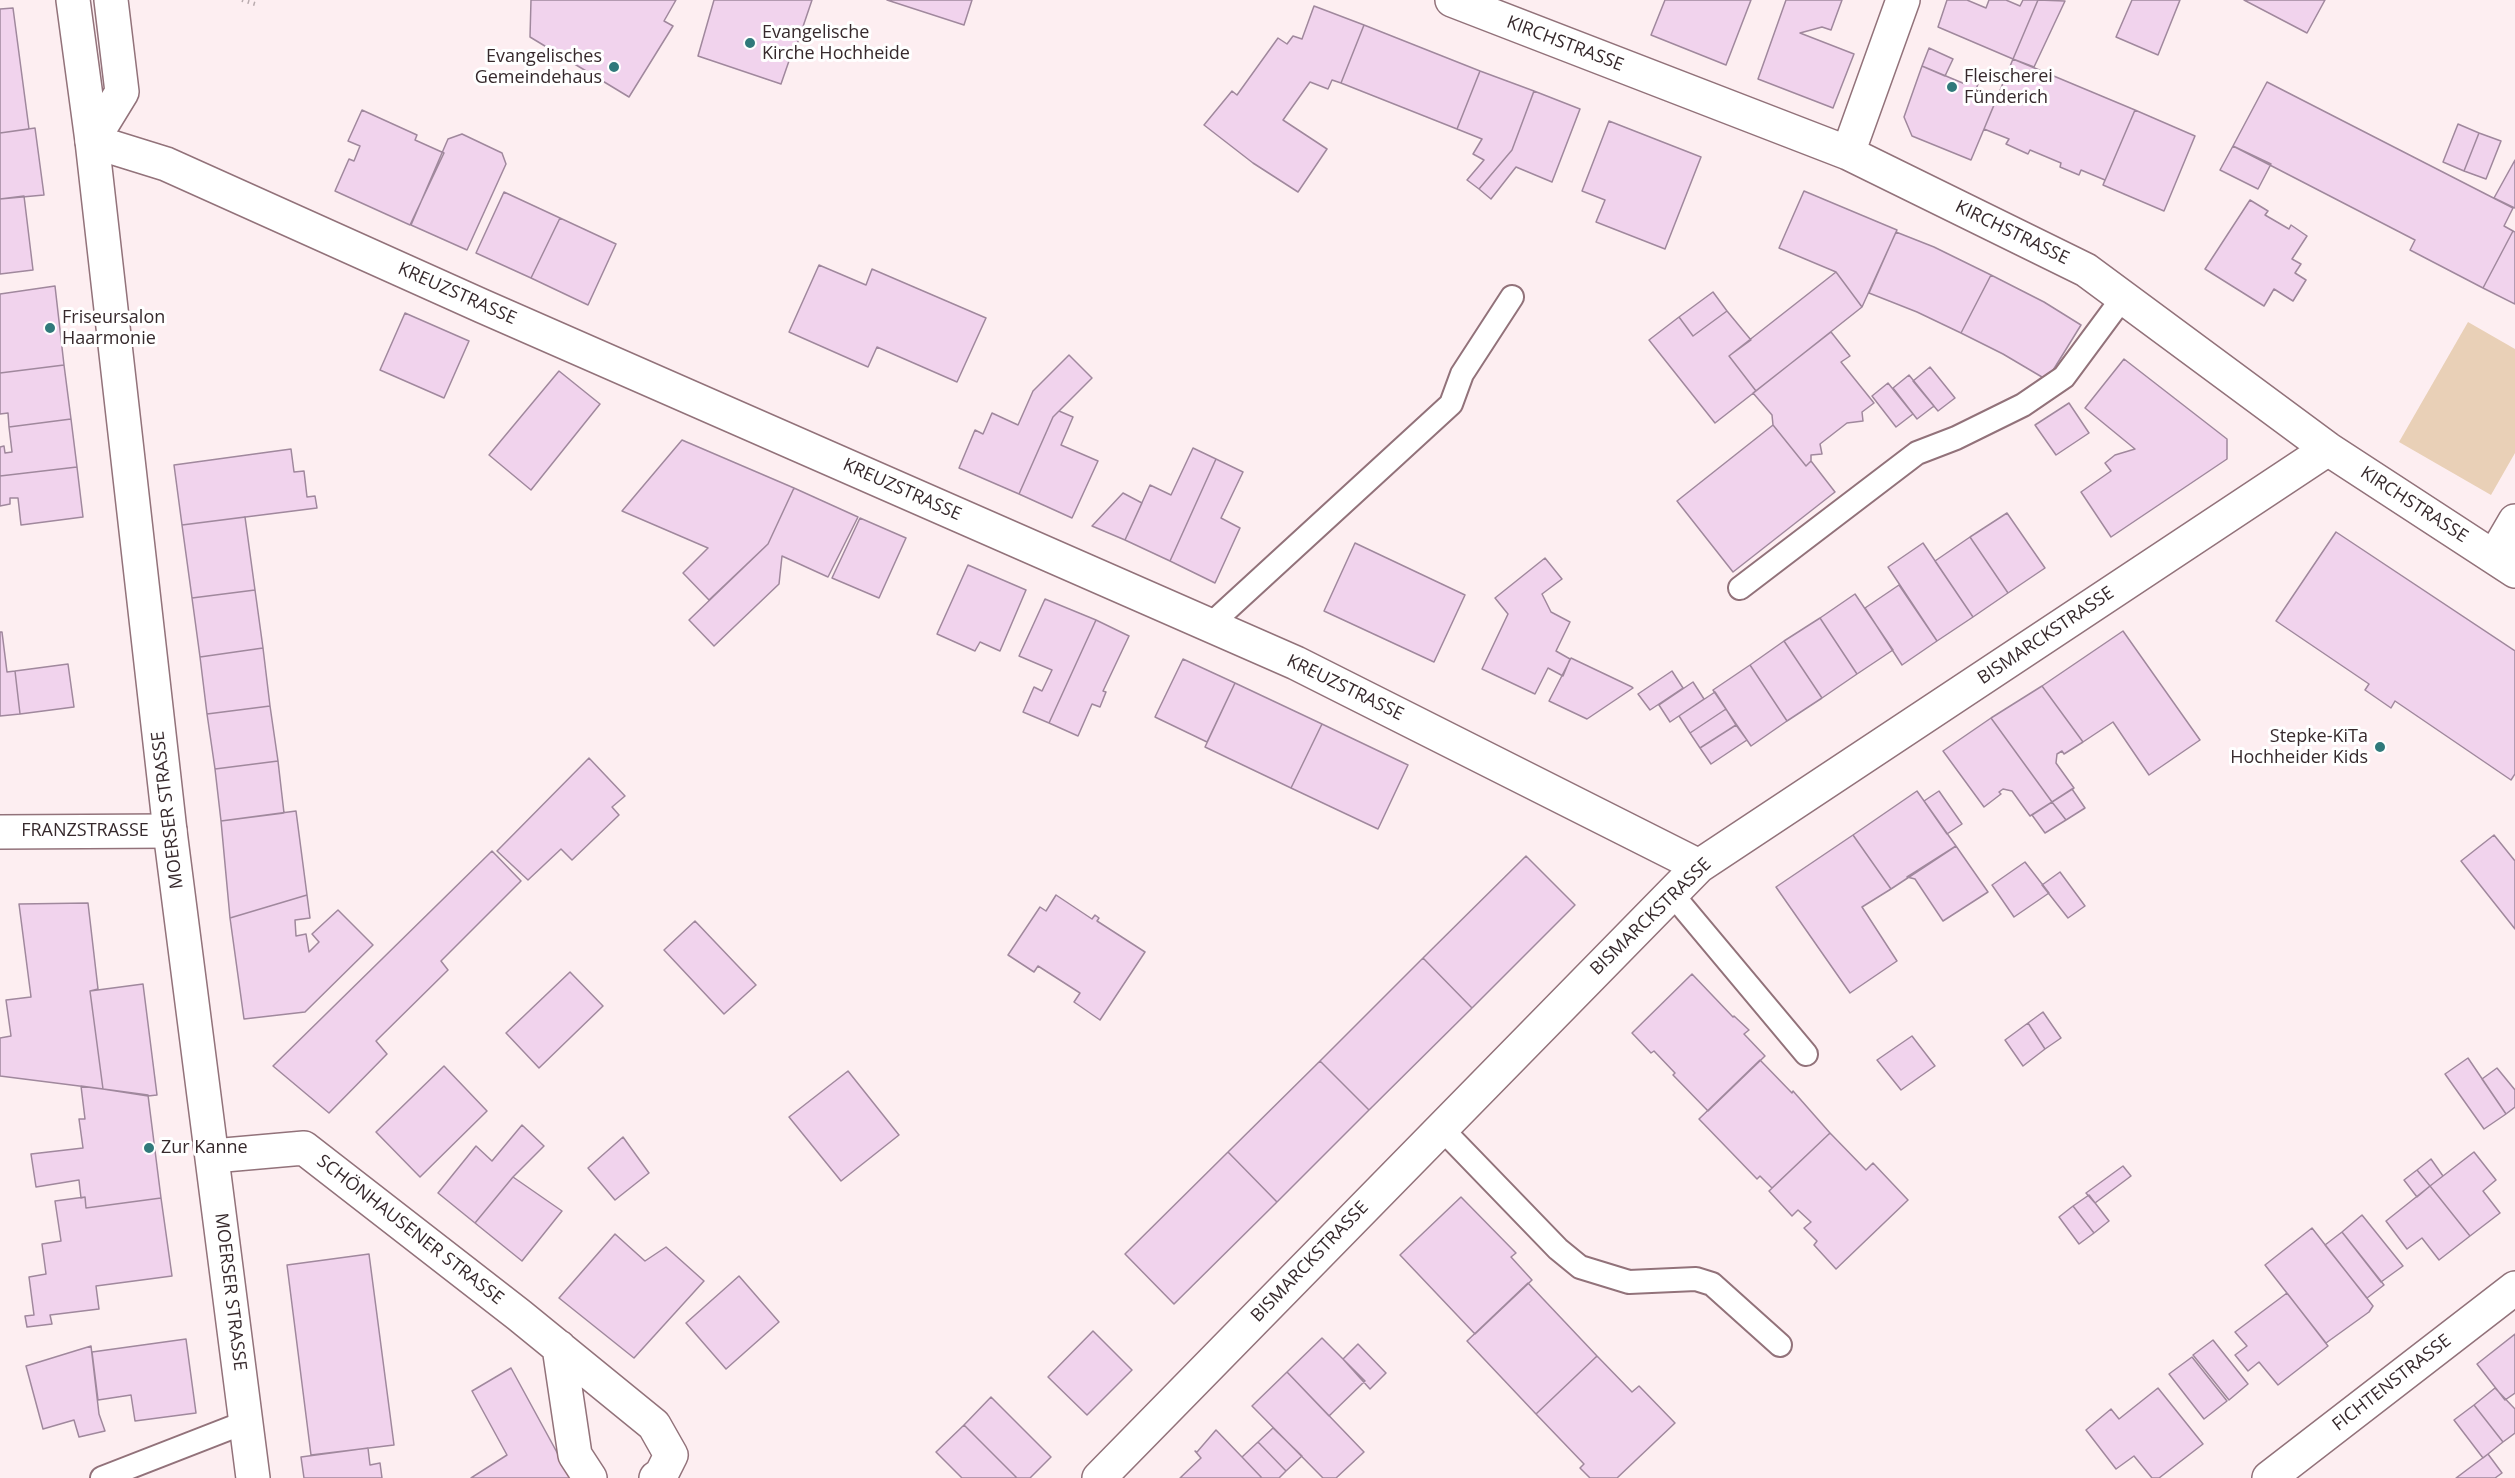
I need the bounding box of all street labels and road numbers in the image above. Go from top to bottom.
street label: KIRCHSTRASSE [1503,12,1627,76]
street label: KIRCHSTRASSE [1952,196,2072,270]
street label: KREUZSTRASSE [394,258,520,330]
street label: KREUZSTRASSE [839,454,965,526]
street label: KIRCHSTRASSE [2356,462,2472,548]
street label: BISMARCKSTRASSE [1974,582,2118,690]
street label: KREUZSTRASSE [1283,650,1407,726]
street label: MOERSER STRASSE [148,730,188,890]
street label: FRANZSTRASSE [21,820,149,842]
street label: BISMARCKSTRASSE [1586,854,1716,980]
street label: SCHÖNHAUSENER STRASSE [312,1150,508,1310]
street label: BISMARCKSTRASSE [1247,1197,1373,1327]
street label: MOERSER STRASSE [210,1212,250,1372]
street label: FICHTENSTRASSE [2328,1330,2456,1436]

